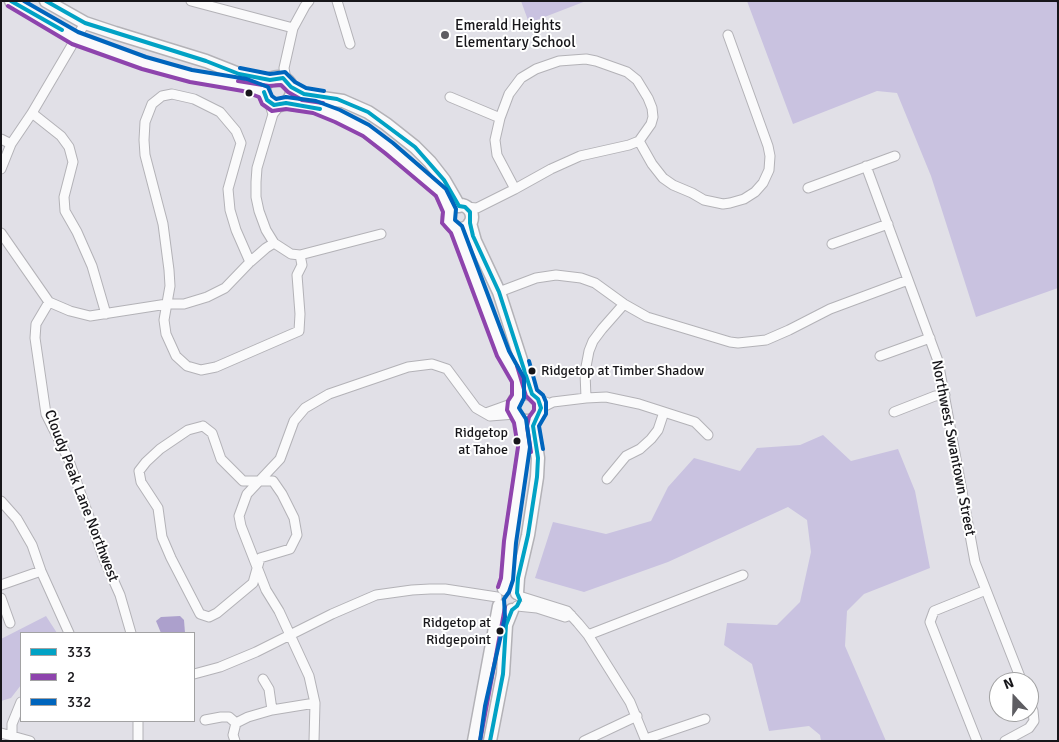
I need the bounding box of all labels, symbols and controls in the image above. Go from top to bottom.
place label: Emerald Heights Elementary School [455,17,576,52]
marker: Emerald Heights Elementary School [439,29,451,41]
unlabelled marker [244,88,254,98]
street label: Northwest Swantown Street [927,358,979,538]
place label: Ridgetop at Timber Shadow [541,363,704,379]
marker: Ridgetop at Timber Shadow [527,366,537,376]
street label: Cloudy Peak Lane Northwest [40,407,122,585]
place label: Ridgetop at Tahoe [455,425,508,458]
marker: Ridgetop at Tahoe [512,436,522,446]
place label: Ridgetop at Ridgepoint [423,615,491,648]
marker: Ridgetop at Ridgepoint [495,626,505,636]
legend [20,632,195,722]
text: 333 [67,643,91,661]
text: 2 [67,668,75,686]
north arrow [989,672,1039,722]
text: N [1001,674,1016,693]
text: 332 [67,693,91,711]

